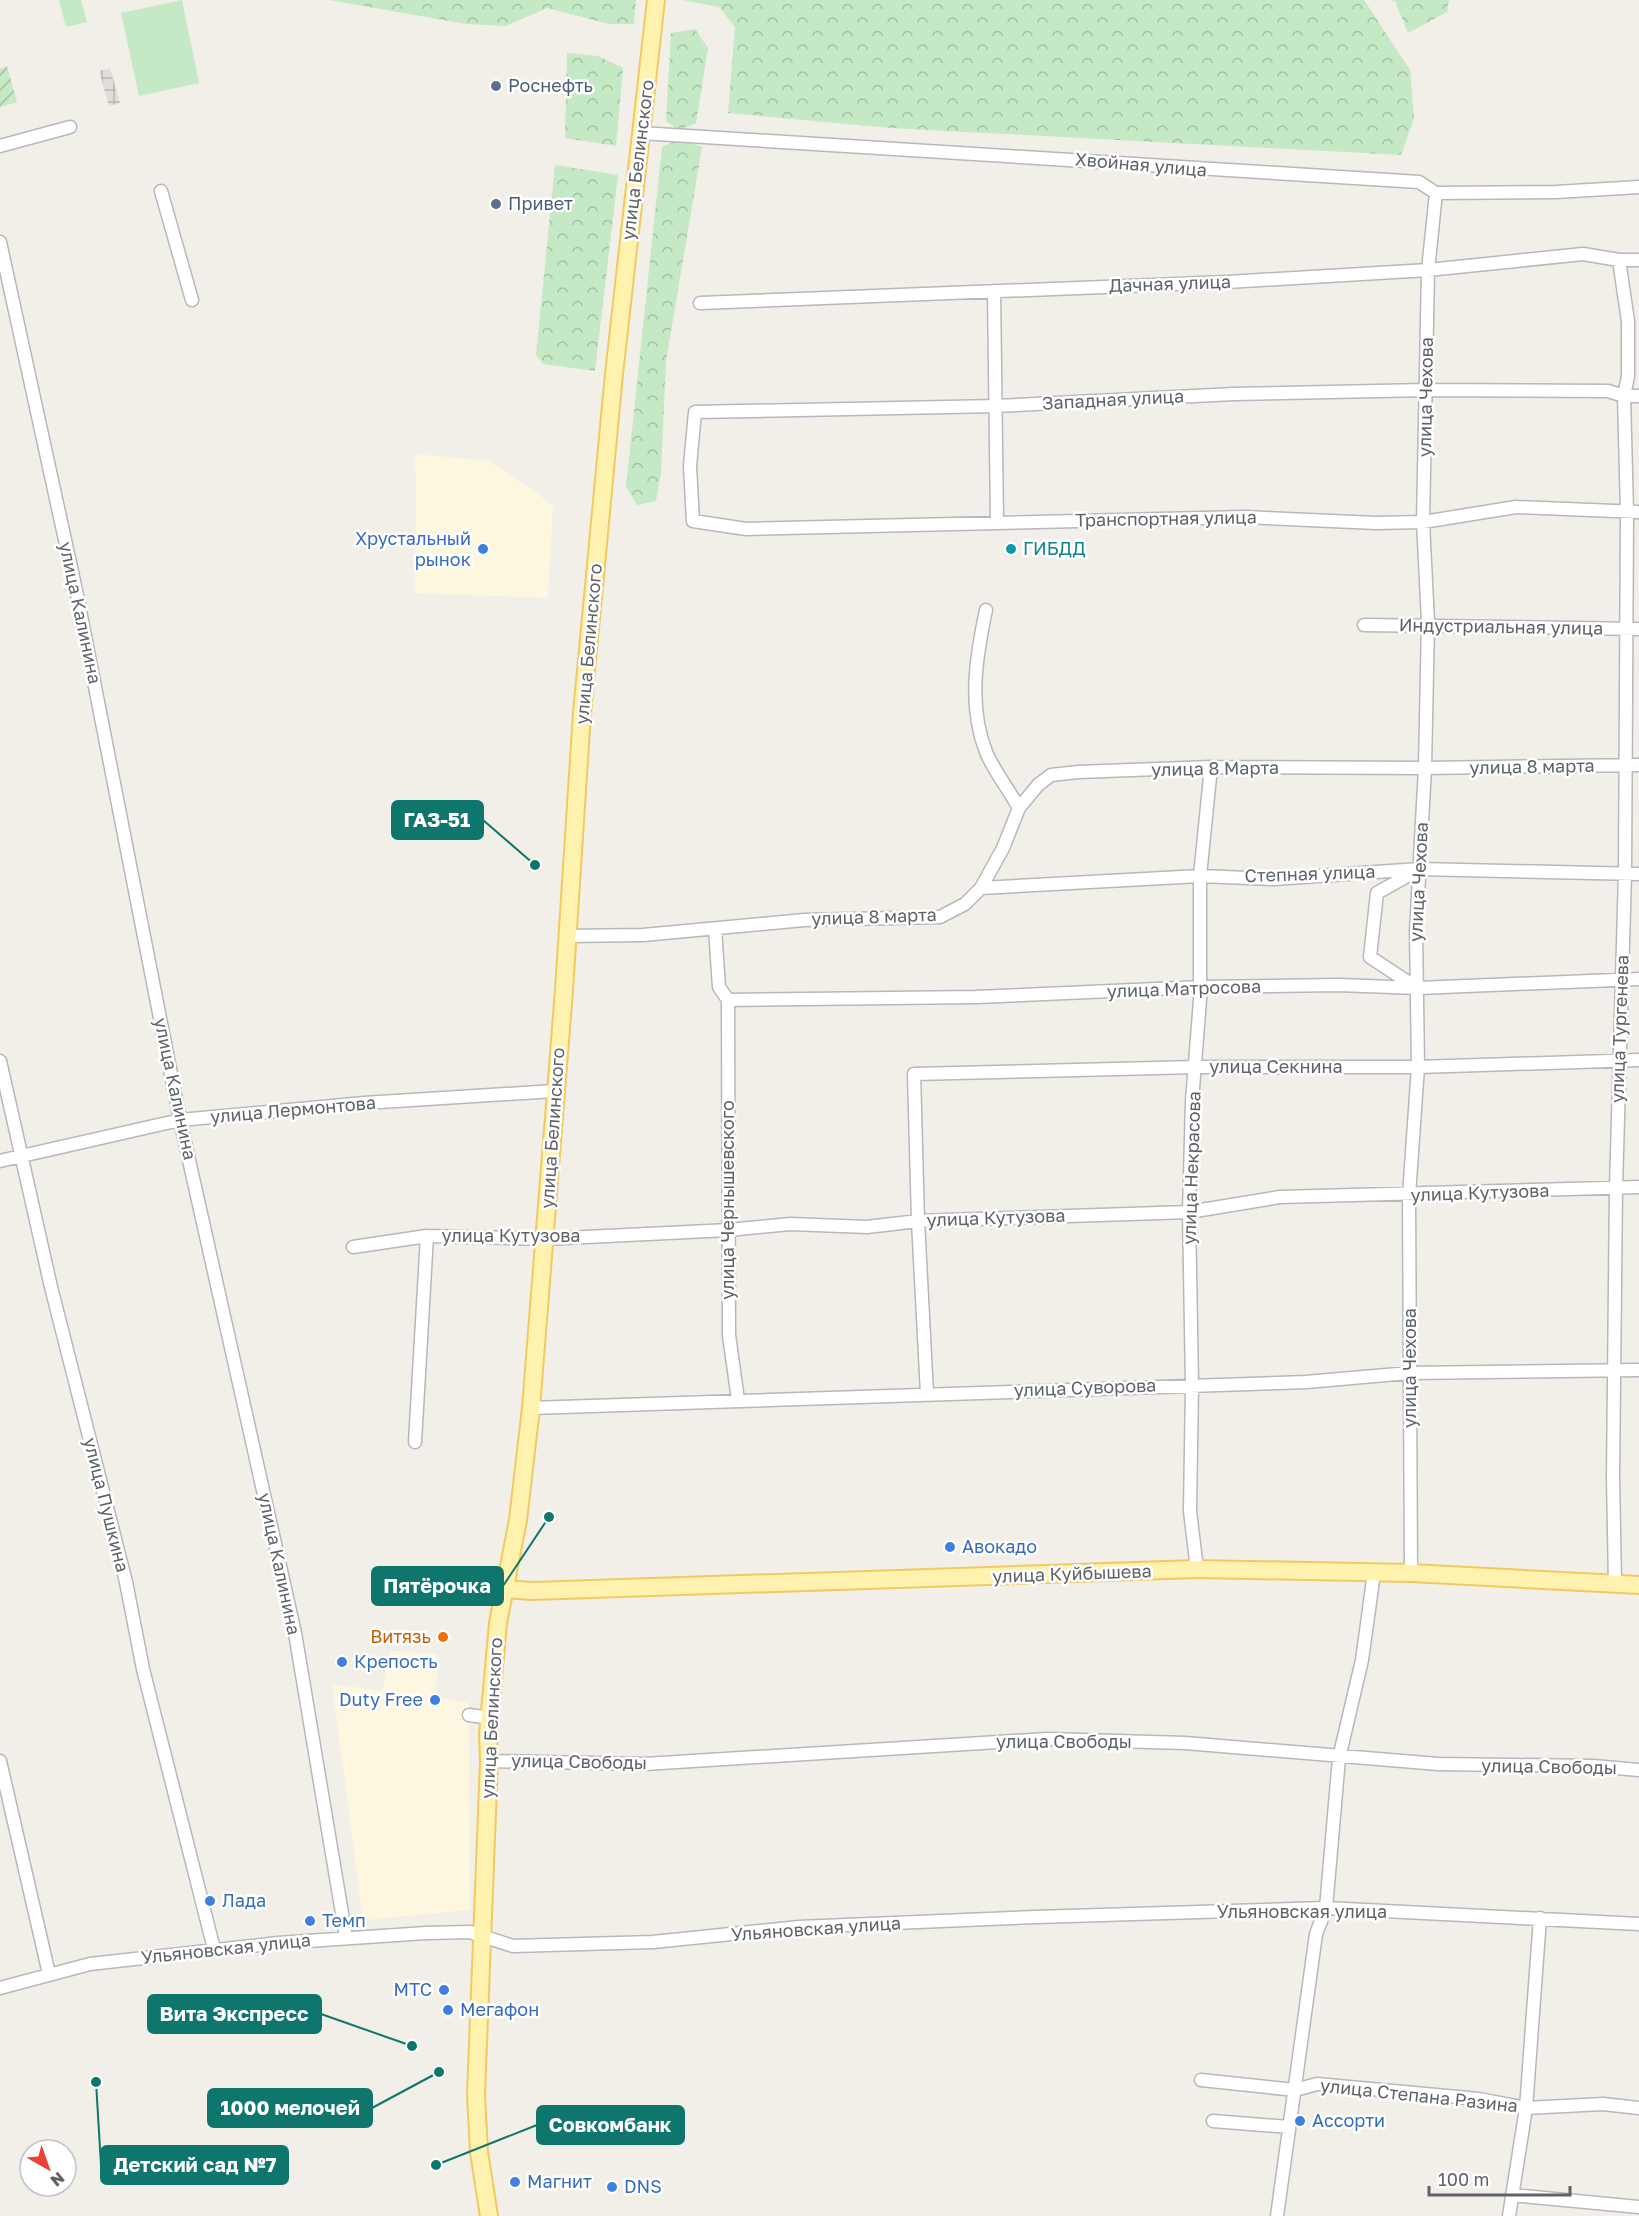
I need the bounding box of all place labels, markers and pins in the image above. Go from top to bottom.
place label: Роснефть [508,74,593,96]
marker: Роснефть [489,79,503,93]
place label: Привет [508,192,573,214]
marker: Привет [489,197,503,211]
place label: Хрустальный рынок [355,527,471,570]
place label: ГИБДД [1023,537,1086,559]
marker: Хрустальный рынок [476,542,490,556]
marker: ГИБДД [1004,542,1018,556]
callout: ГАЗ-51 [392,801,483,839]
place label: Авокадо [962,1535,1037,1557]
marker: Авокадо [943,1540,957,1554]
callout: Пятёрочка [372,1567,503,1605]
place label: Витязь [370,1625,431,1647]
marker: Витязь [436,1630,450,1644]
place label: Крепость [354,1650,438,1672]
marker: Крепость [335,1655,349,1669]
place label: Duty Free [339,1688,423,1710]
marker: Duty Free [428,1693,442,1707]
place label: Лада [222,1889,266,1911]
marker: Лада [203,1894,217,1908]
place label: Темп [322,1909,366,1931]
marker: Темп [303,1914,317,1928]
place label: МТС [393,1978,432,2000]
marker: МТС [437,1983,451,1997]
callout: Вита Экспресс [148,1995,321,2033]
place label: Мегафон [460,1998,539,2020]
marker: Мегафон [441,2003,455,2017]
callout: 1000 мелочей [208,2089,372,2127]
callout: Совкомбанк [537,2106,684,2144]
place label: Ассорти [1312,2109,1385,2131]
marker: Ассорти [1293,2114,1307,2128]
callout: Детский сад №7 [101,2146,288,2184]
place label: Магнит [527,2170,592,2192]
marker: Магнит [508,2175,522,2189]
place label: DNS [624,2175,662,2197]
marker: DNS [605,2180,619,2194]

